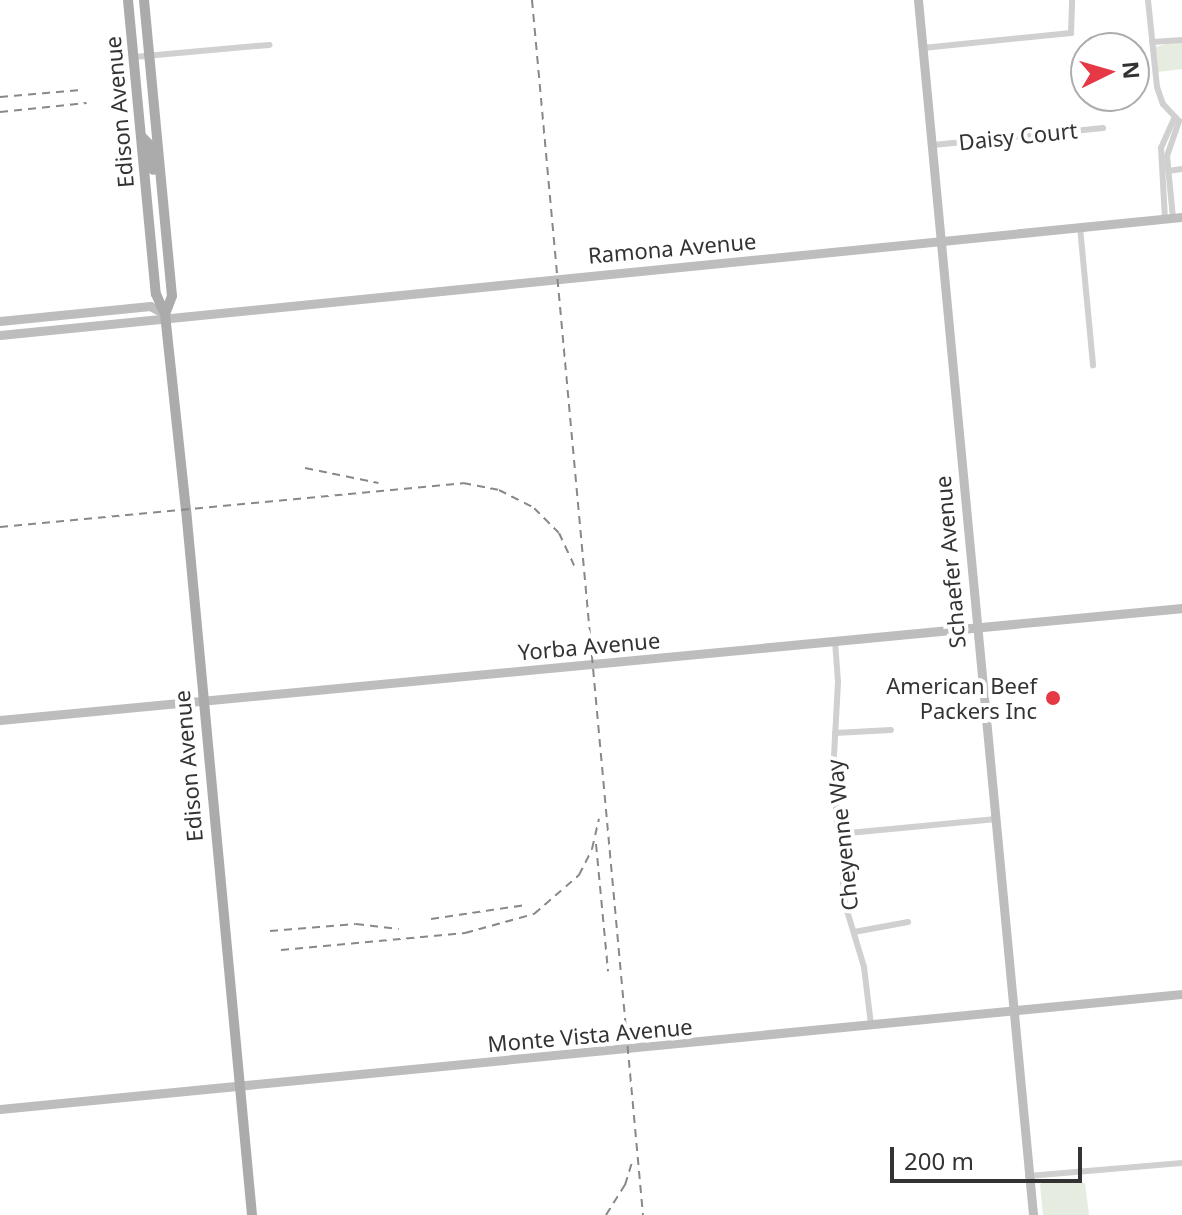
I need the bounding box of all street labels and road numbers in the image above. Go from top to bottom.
street label: Edison Avenue [99,35,139,189]
street label: Daisy Court [957,117,1079,155]
street label: Ramona Avenue [587,227,757,269]
street label: Schaefer Avenue [929,475,971,649]
street label: Yorba Avenue [517,627,661,665]
street label: Edison Avenue [168,689,208,843]
street label: Cheyenne Way [821,758,863,912]
street label: Monte Vista Avenue [486,1013,694,1057]

